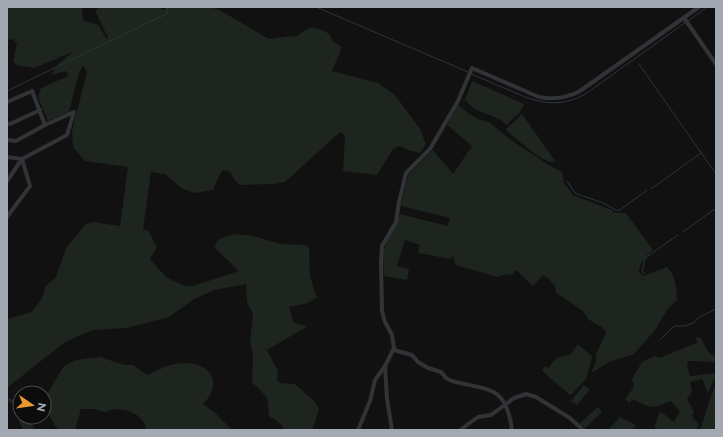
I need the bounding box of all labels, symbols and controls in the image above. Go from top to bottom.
north arrow [12,385,52,425]
text: N [34,401,50,413]

